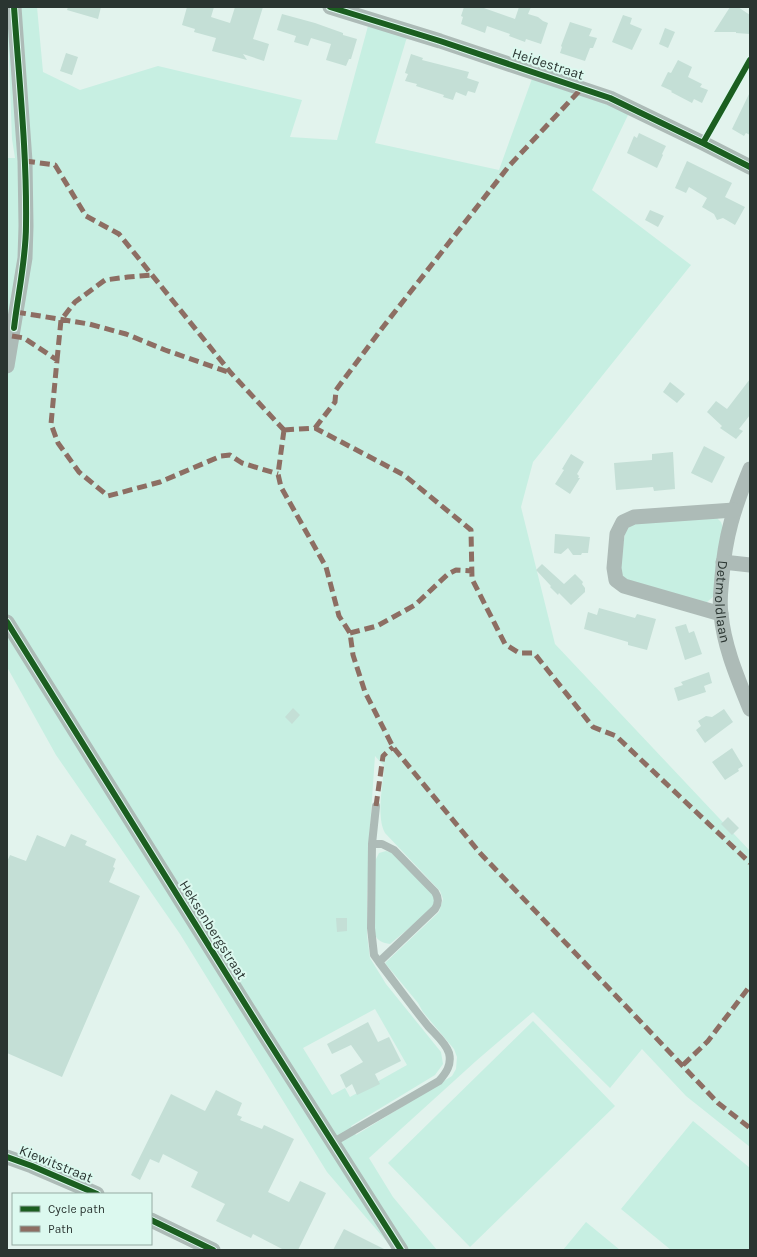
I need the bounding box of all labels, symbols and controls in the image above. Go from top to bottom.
street label: Heidestraat [510,44,586,84]
street label: Detmoldlaan [712,560,734,645]
street label: Heksenbergstraat [176,877,250,983]
street label: Kiewitstraat [17,1142,95,1186]
legend [12,1193,152,1245]
text: Cycle path [48,1202,105,1216]
text: Path [48,1222,73,1236]

